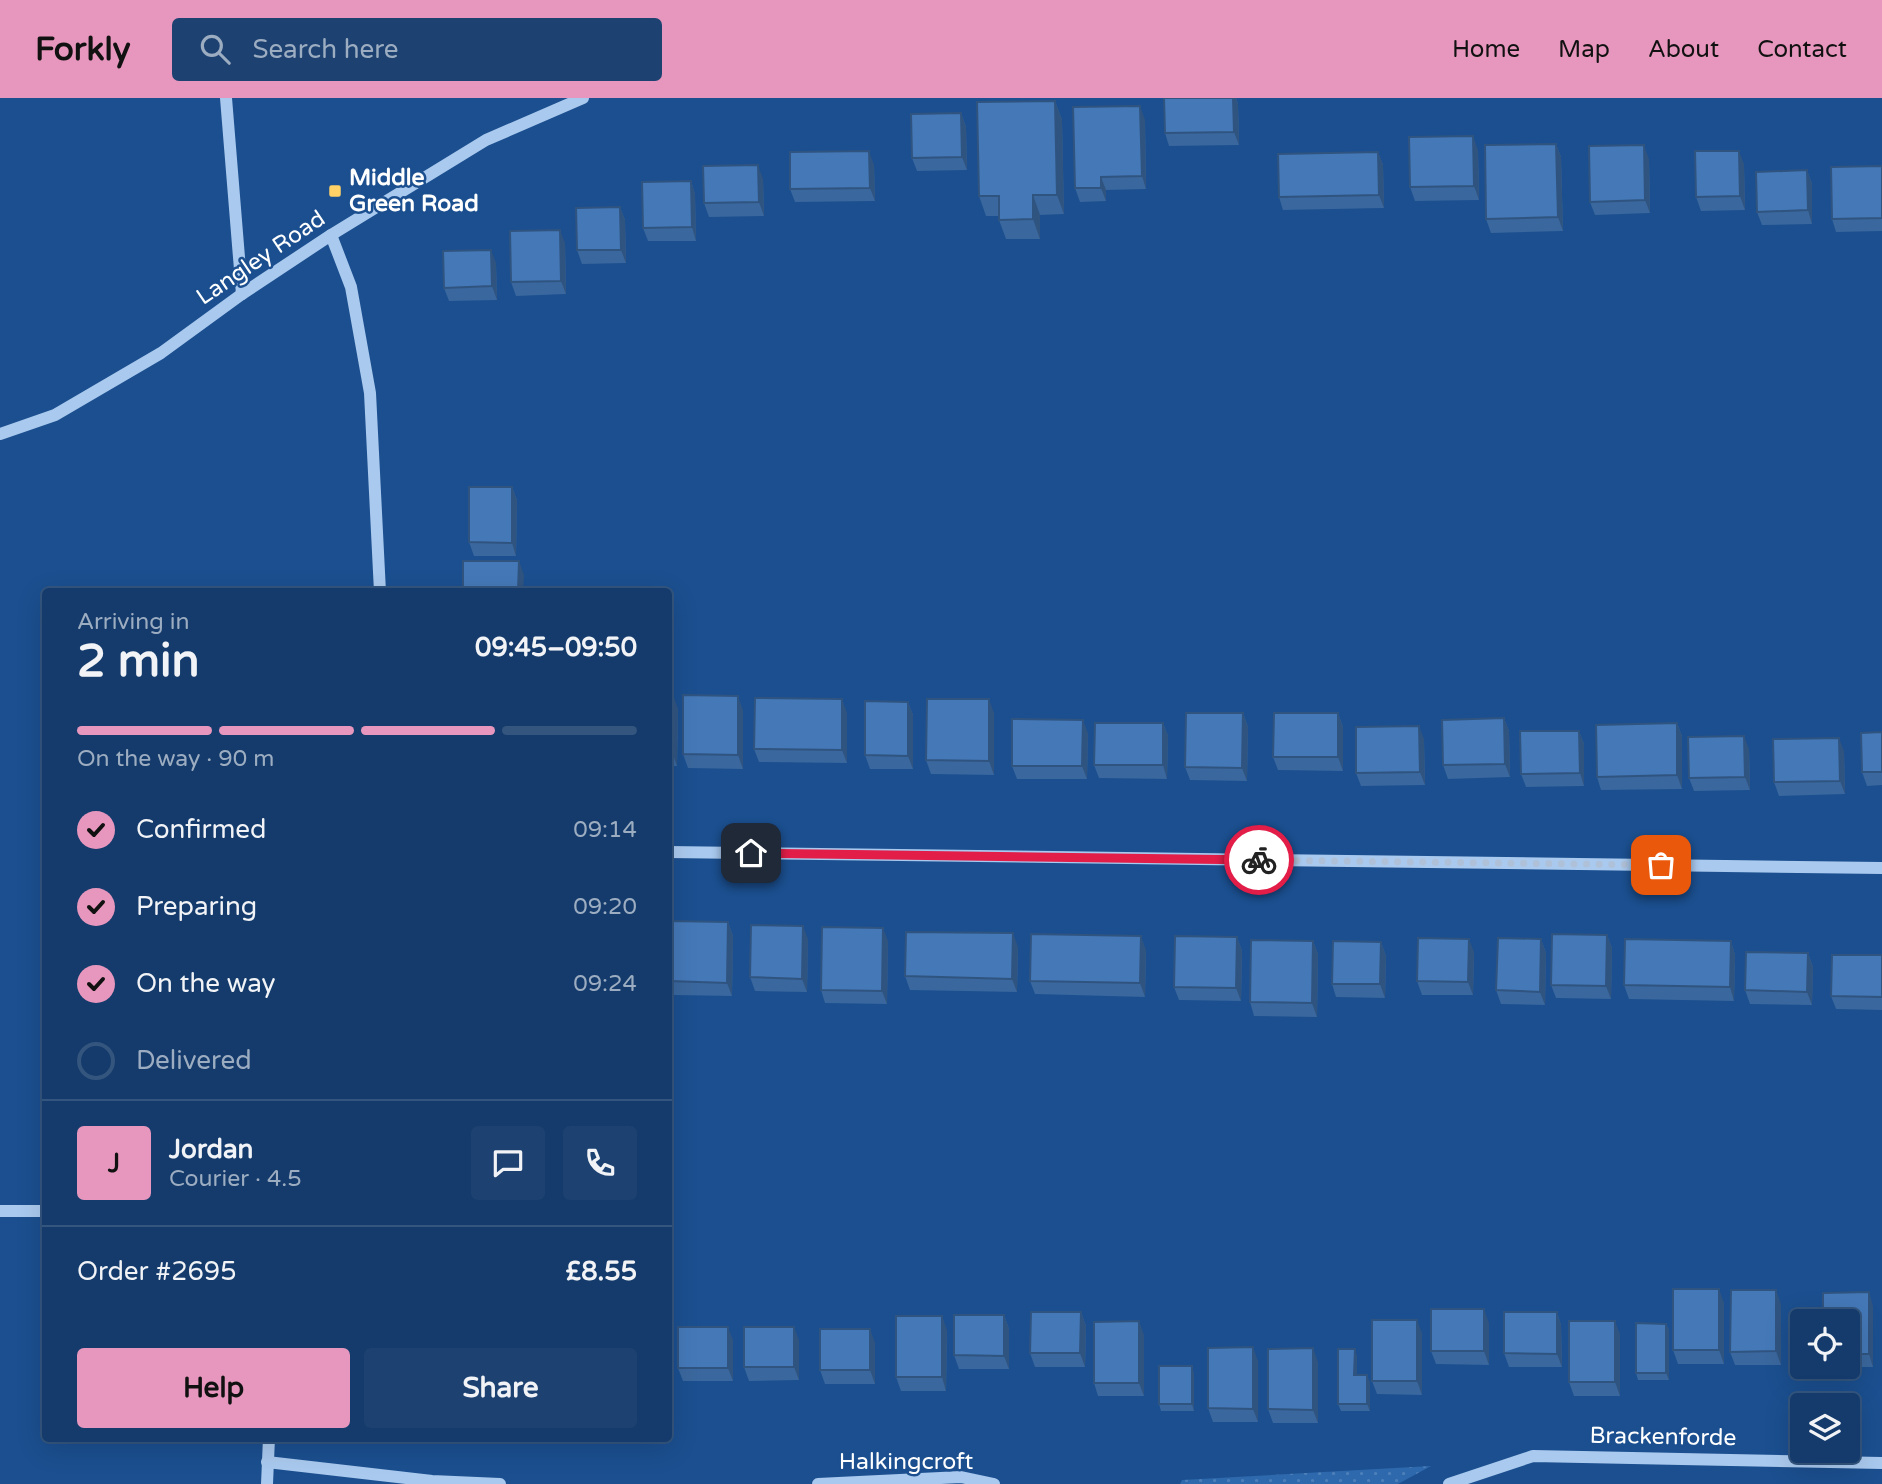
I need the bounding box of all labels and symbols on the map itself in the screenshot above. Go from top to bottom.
place label: Middle Green Road [349,164,479,218]
marker: Middle Green Road [327,183,343,199]
street label: Langley Road [191,205,331,311]
pin [721,823,781,883]
courier [1224,825,1294,895]
pin [1631,835,1691,895]
street label: Brackenforde [1589,1422,1737,1452]
street label: Halkingcroft [839,1448,974,1476]

